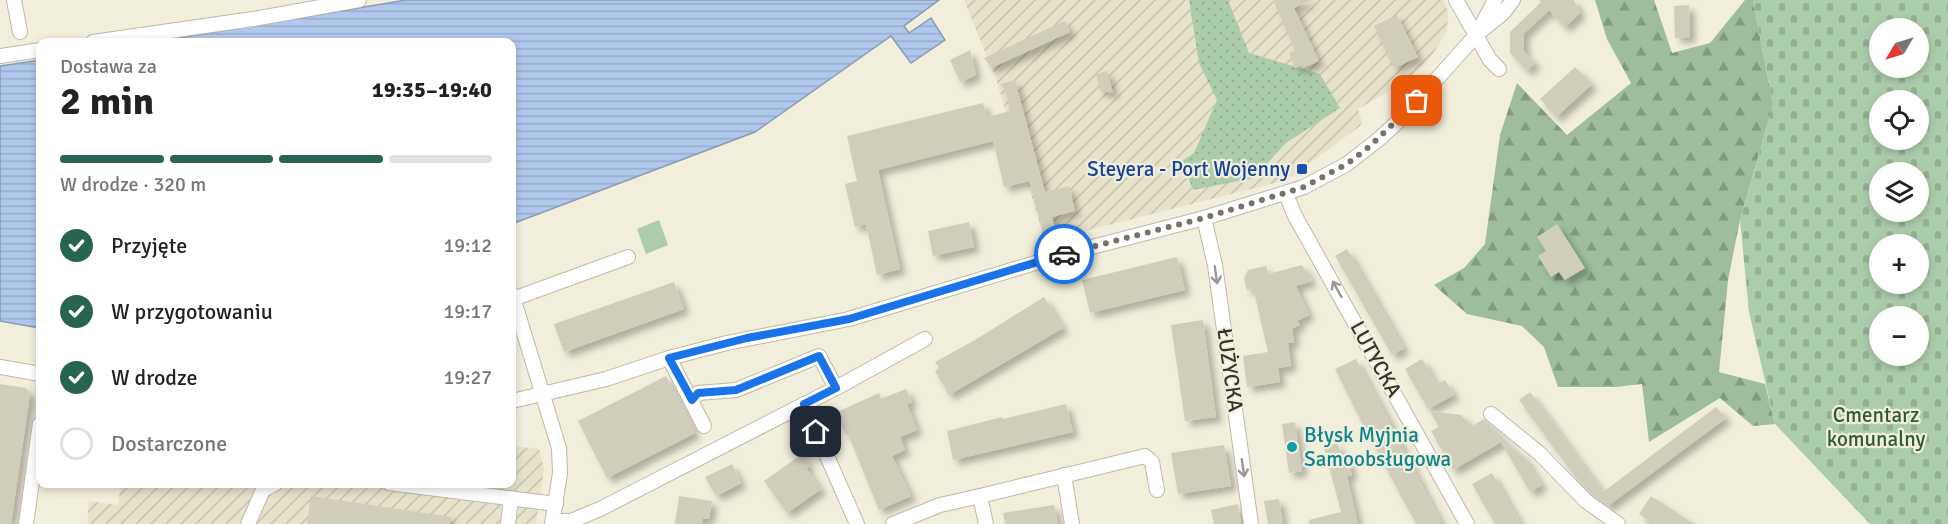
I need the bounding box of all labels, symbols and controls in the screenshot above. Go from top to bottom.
north arrow [1869,18,1929,78]
map controls [1869,18,1929,366]
text: Dostawa za [60,54,157,79]
pin [1391,75,1442,126]
text: 19:35–19:40 [372,76,492,103]
text: 2 min [60,77,154,125]
icon: bag [1400,84,1433,117]
button: locate [1869,90,1929,150]
place label: Steyera - Port Wojenny [1087,156,1290,182]
marker: Steyera - Port Wojenny [1295,162,1309,176]
button: layers [1869,162,1929,222]
text: W drodze · 320 m [60,172,206,197]
courier [1034,224,1094,284]
icon: check [60,229,93,262]
text: Przyjęte [111,232,187,259]
text: 19:12 [443,233,492,258]
button: + [1869,234,1929,294]
icon: car [1048,238,1081,271]
one-way arrow [1211,264,1222,284]
one-way arrow [1331,281,1343,298]
icon: check [60,295,93,328]
text: W przygotowaniu [111,298,273,325]
text: 19:17 [443,299,492,324]
button: − [1869,306,1929,366]
street label: LUTYCKA [1345,316,1408,402]
street label: ŁUŻYCKA [1211,326,1249,414]
icon: check [60,361,93,394]
text: W drodze [111,364,198,391]
text: 19:27 [443,365,492,390]
park label: Cmentarz komunalny [1827,402,1925,452]
pin [790,406,841,457]
icon: home [799,415,832,448]
place label: Błysk Myjnia Samoobsługowa [1304,422,1451,472]
text: Dostarczone [111,430,227,457]
marker: Błysk Myjnia Samoobsługowa [1285,440,1299,454]
one-way arrow [1238,457,1249,477]

